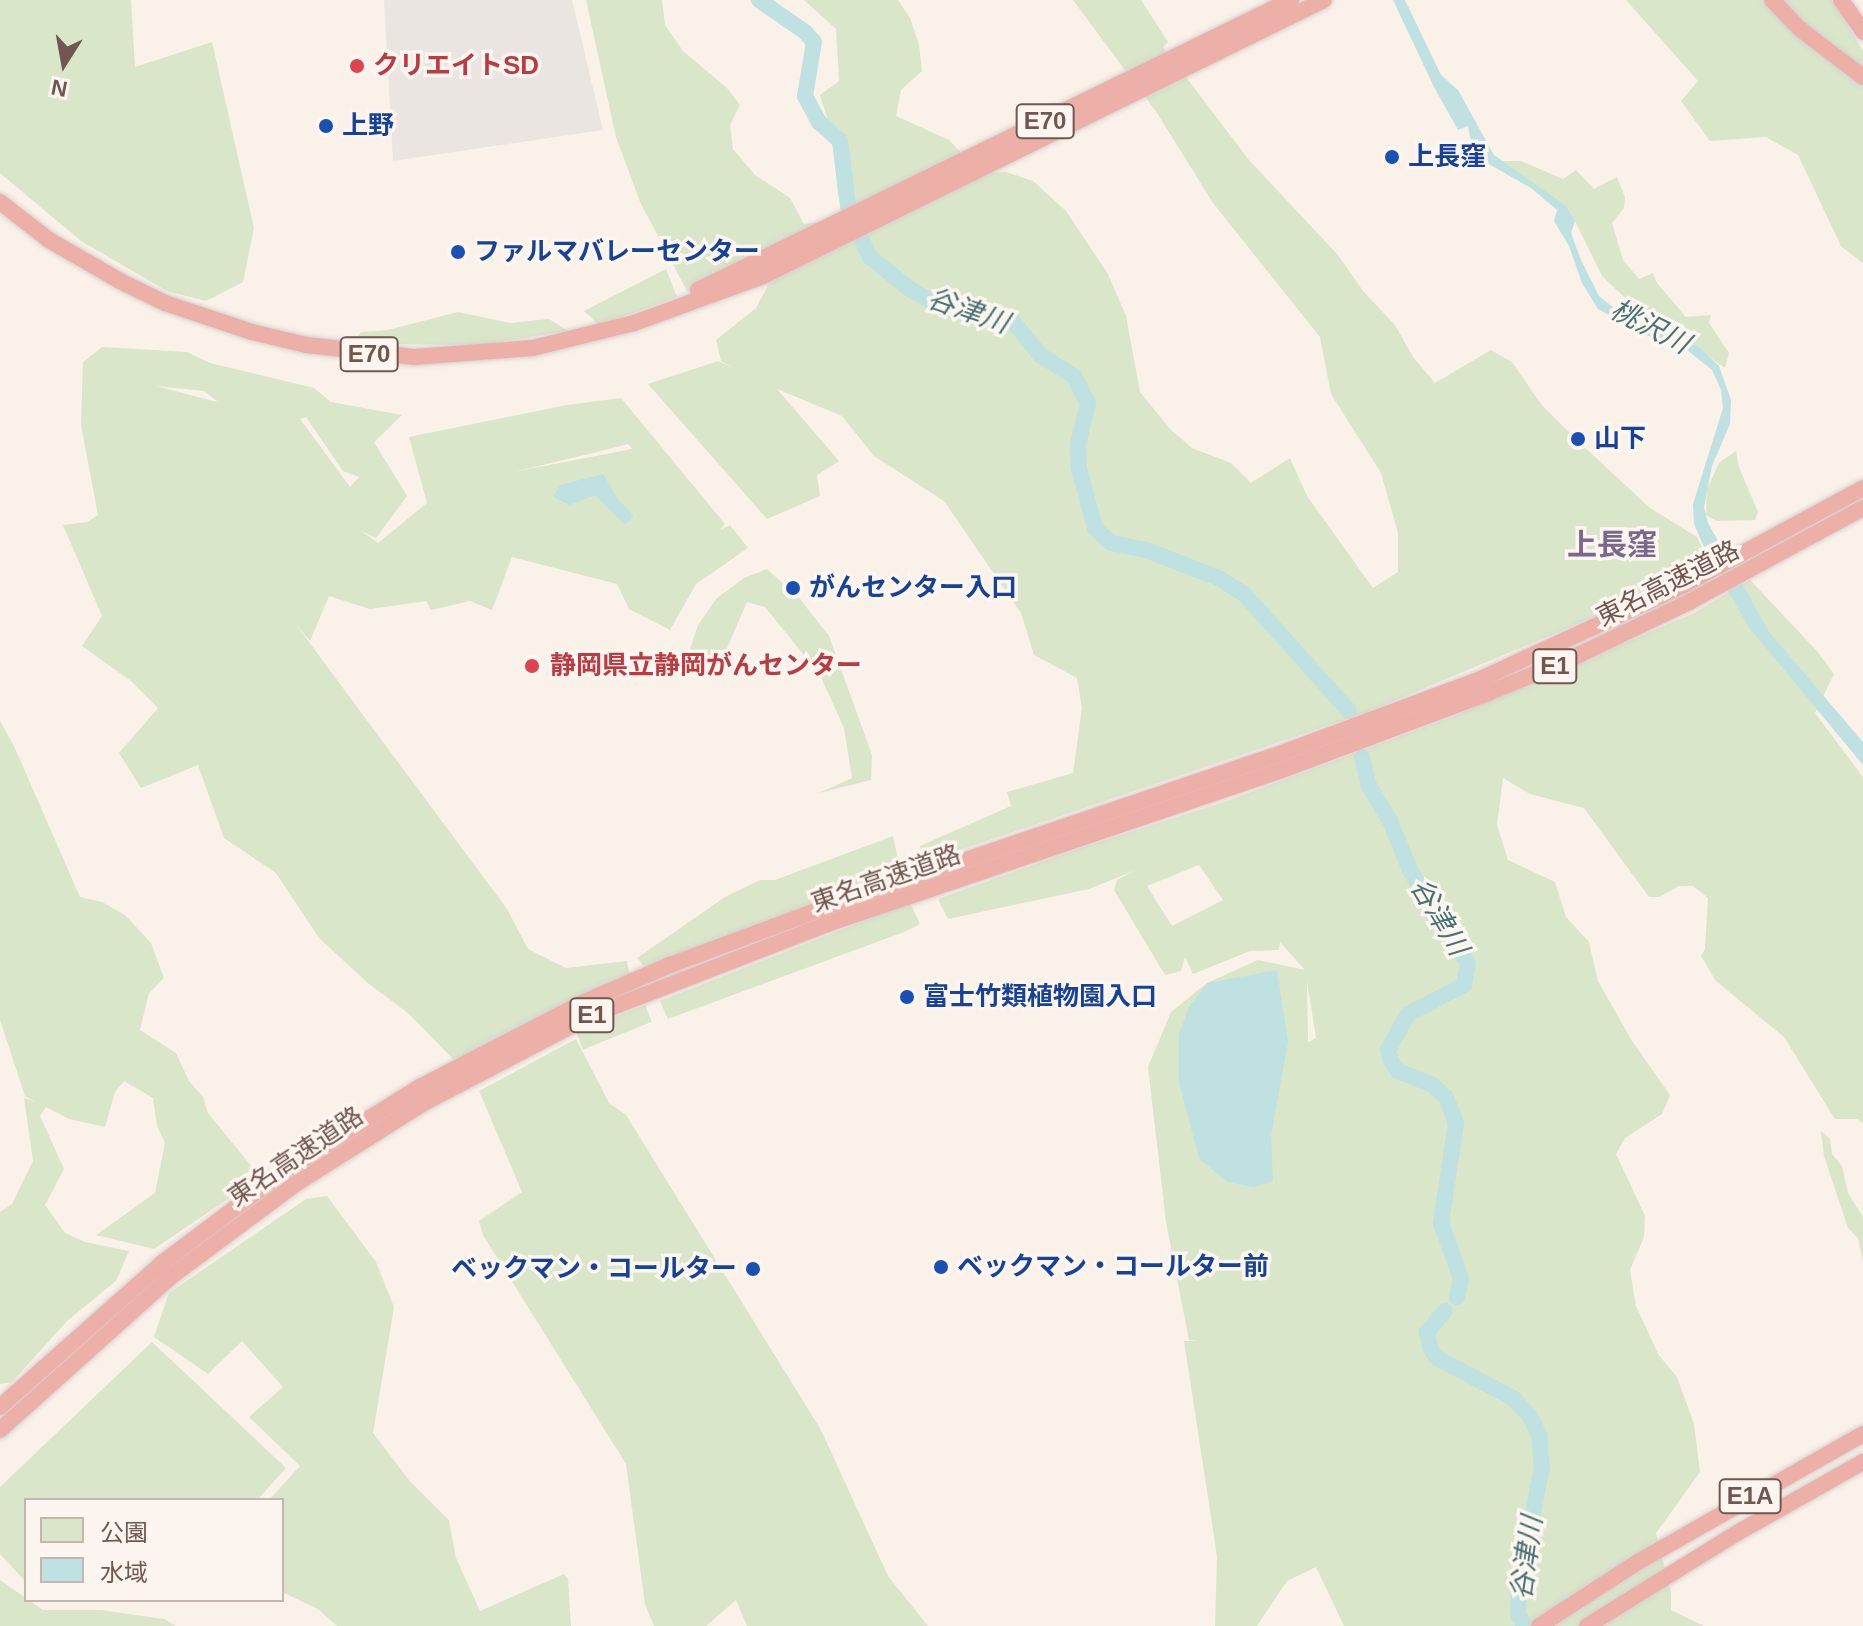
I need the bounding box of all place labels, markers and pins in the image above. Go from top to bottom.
place label: クリエイトSD [373,50,539,82]
marker: クリエイトSD [348,57,366,75]
place label: 上野 [342,110,394,142]
marker: 上野 [317,117,335,135]
place label: 上長窪 [1408,141,1486,173]
marker: 上長窪 [1383,148,1401,166]
place label: ファルマバレーセンター [474,236,760,268]
marker: ファルマバレーセンター [449,243,467,261]
place label: 山下 [1594,423,1646,455]
marker: 山下 [1569,430,1587,448]
place label: がんセンター入口 [809,572,1017,604]
marker: がんセンター入口 [784,579,802,597]
place label: 静岡県立静岡がんセンター [550,650,862,682]
marker: 静岡県立静岡がんセンター [521,655,543,677]
place label: 富士竹類植物園入口 [923,981,1157,1013]
marker: 富士竹類植物園入口 [898,988,916,1006]
place label: ベックマン・コールター前 [957,1251,1269,1283]
place label: ベックマン・コールター [451,1253,737,1285]
marker: ベックマン・コールター前 [932,1258,950,1276]
marker: ベックマン・コールター [744,1260,762,1278]

